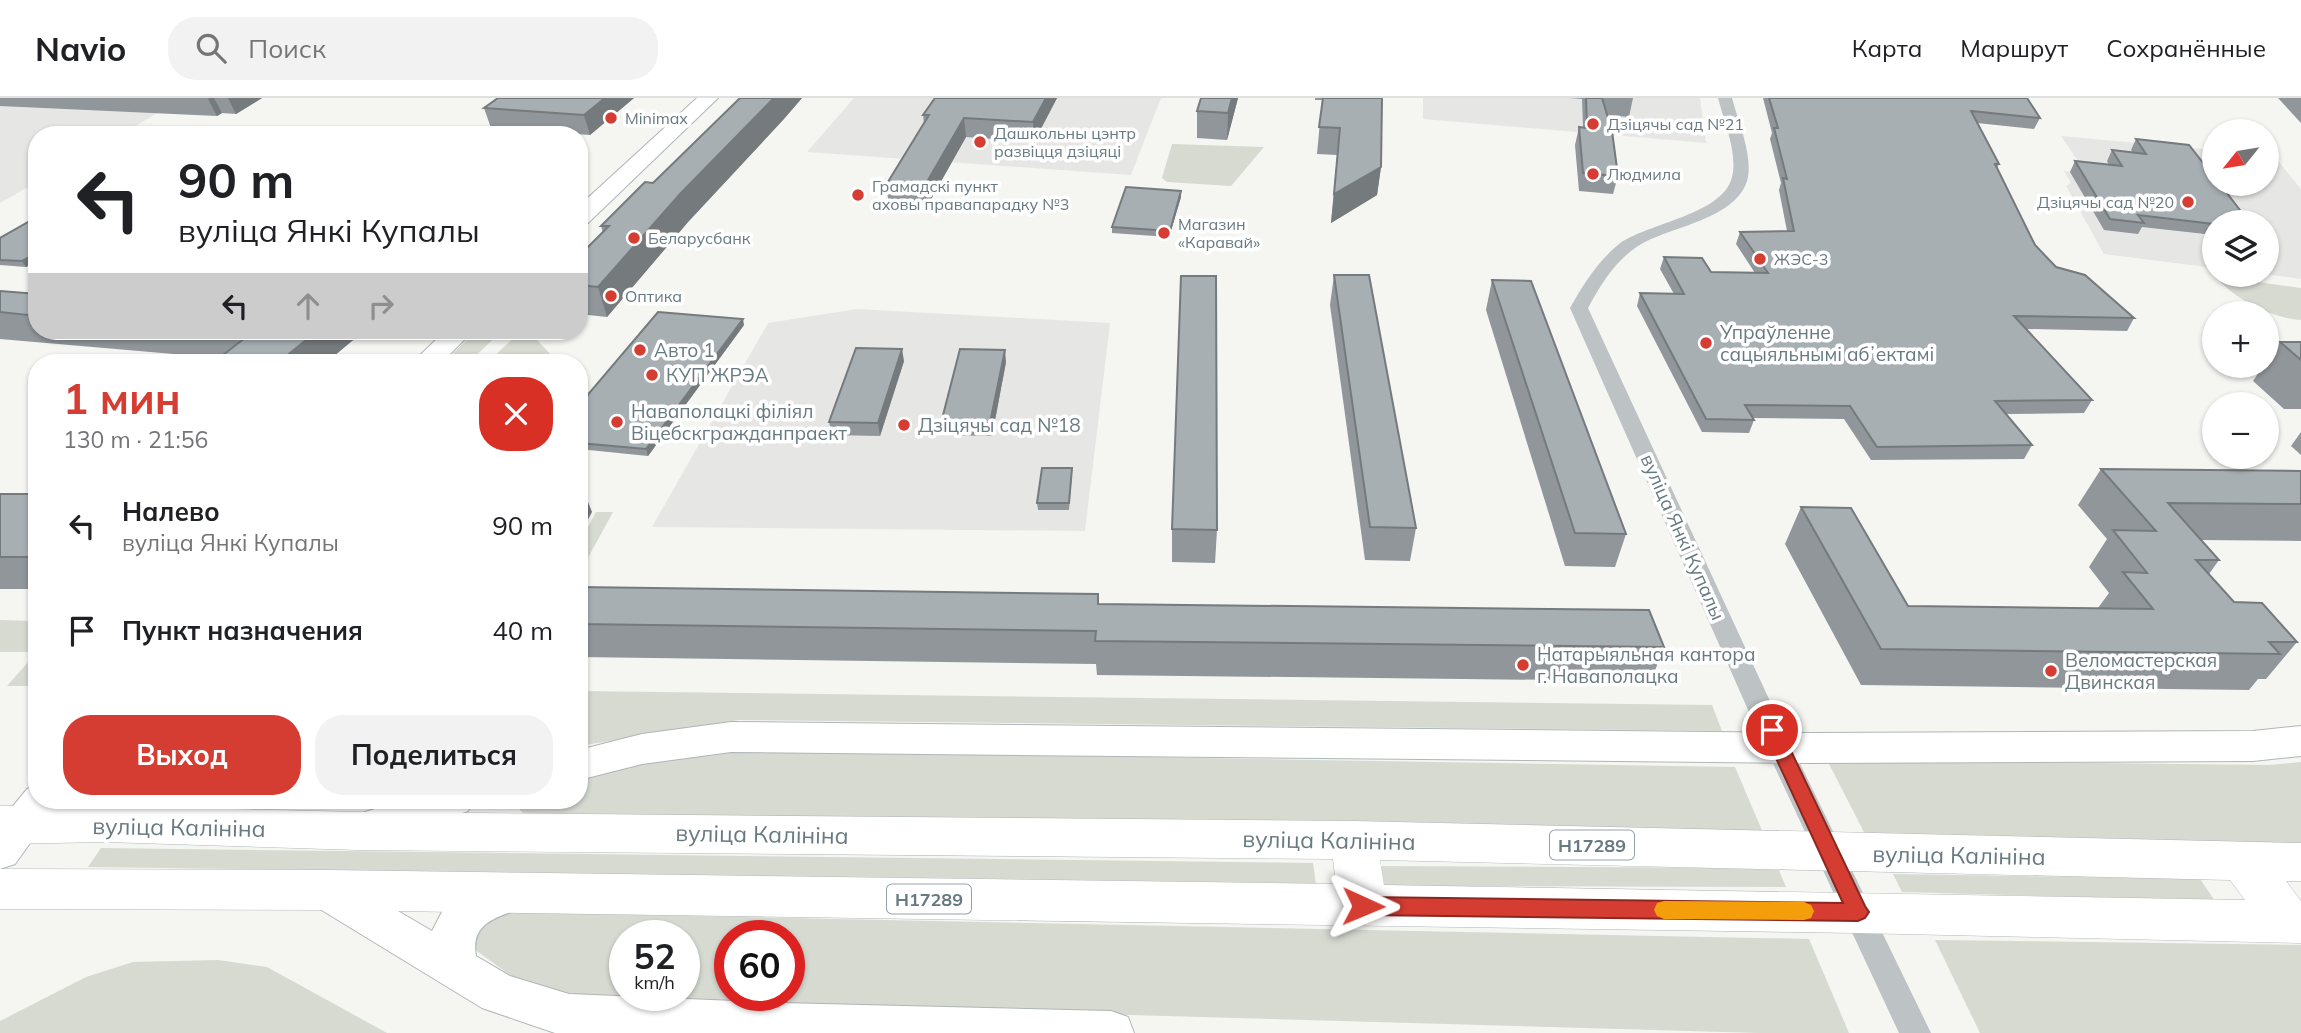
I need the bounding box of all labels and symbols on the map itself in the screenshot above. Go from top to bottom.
place label: Minimax [625,108,688,128]
marker: Minimax [603,110,619,126]
place label: Дзіцячы сад №21 [1607,114,1744,134]
marker: Дзіцячы сад №21 [1585,116,1601,132]
north arrow [2202,119,2278,196]
place label: Дашкольны цэнтр развіцця дзіцяці [994,123,1136,161]
marker: Дашкольны цэнтр развіцця дзіцяці [972,134,988,150]
place label: Людмила [1607,164,1681,184]
marker: Людмила [1585,166,1601,182]
place label: Грамадскі пункт аховы правапарадку №3 [872,176,1069,214]
marker: Грамадскі пункт аховы правапарадку №3 [850,187,866,203]
place label: Дзіцячы сад №20 [2037,192,2174,212]
marker: Дзіцячы сад №20 [2180,194,2196,210]
place label: Магазин «Каравай» [1178,214,1260,252]
marker: Магазин «Каравай» [1156,225,1172,241]
place label: Беларусбанк [648,228,751,248]
marker: Беларусбанк [626,230,642,246]
place label: ЖЭС-3 [1774,249,1828,269]
marker: ЖЭС-3 [1752,251,1768,267]
place label: Оптика [625,286,682,306]
marker: Оптика [603,288,619,304]
place label: Упраўленне сацыяльнымі абʼектамі [1719,320,1934,366]
marker: Упраўленне сацыяльнымі абʼектамі [1698,335,1714,351]
place label: Авто 1 [654,338,715,362]
marker: Авто 1 [632,342,648,358]
place label: КУП ЖРЭА [666,363,769,387]
marker: КУП ЖРЭА [644,367,660,383]
place label: Наваполацкі філіял Віцебскгражданпраект [631,399,847,445]
place label: Дзіцячы сад №18 [918,413,1081,437]
marker: Наваполацкі філіял Віцебскгражданпраект [609,414,625,430]
marker: Дзіцячы сад №18 [896,417,912,433]
street label: вуліца Янкі Купалы [1636,450,1730,624]
place label: Натарыяльная кантора г. Наваполацка [1537,642,1755,688]
place label: Веломастерская Двинская [2065,648,2217,694]
marker: Натарыяльная кантора г. Наваполацка [1515,657,1531,673]
marker: Веломастерская Двинская [2043,663,2059,679]
pin [1742,700,1802,760]
street label: вуліца Калініна [92,811,266,843]
street label: вуліца Калініна [675,818,849,850]
street label: вуліца Калініна [1242,824,1416,856]
road number: Н17289 [1550,830,1634,860]
street label: вуліца Калініна [1872,839,2046,871]
position arrow [1326,869,1400,943]
road number: Н17289 [887,884,971,914]
speed limit sign: 60 [714,920,805,1011]

